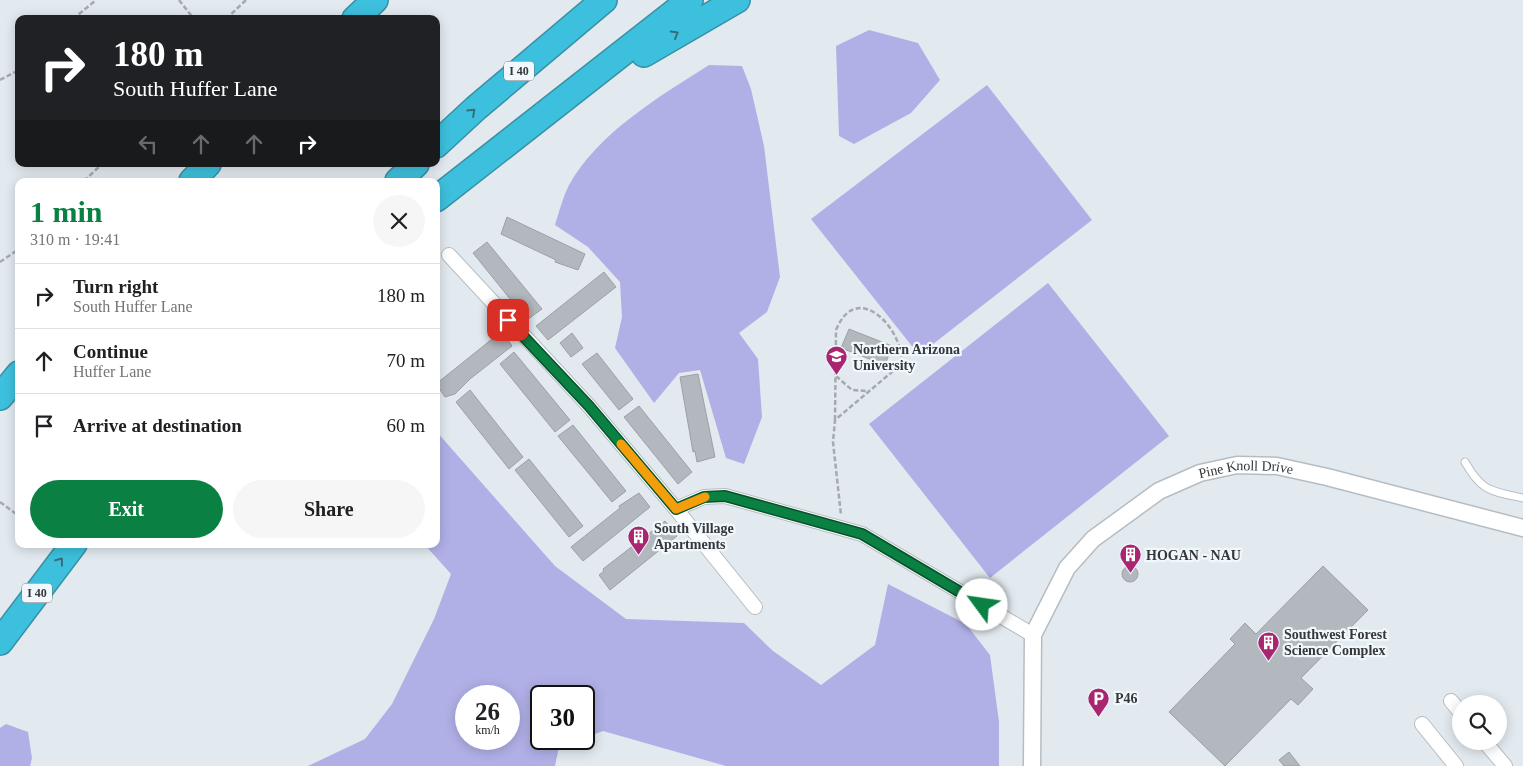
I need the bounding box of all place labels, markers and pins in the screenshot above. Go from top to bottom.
pin [487,299,529,341]
place label: Northern Arizona University [853,342,960,373]
school or university icon: Northern Arizona University [825,345,849,376]
place label: South Village Apartments [654,521,734,552]
building icon: South Village Apartments [626,524,650,555]
building icon: HOGAN - NAU [1118,543,1142,574]
place label: HOGAN - NAU [1146,548,1241,563]
place label: Southwest Forest Science Complex [1284,627,1387,658]
building icon: Southwest Forest Science Complex [1256,630,1280,661]
parking icon: P46 [1087,686,1111,717]
place label: P46 [1115,691,1138,706]

